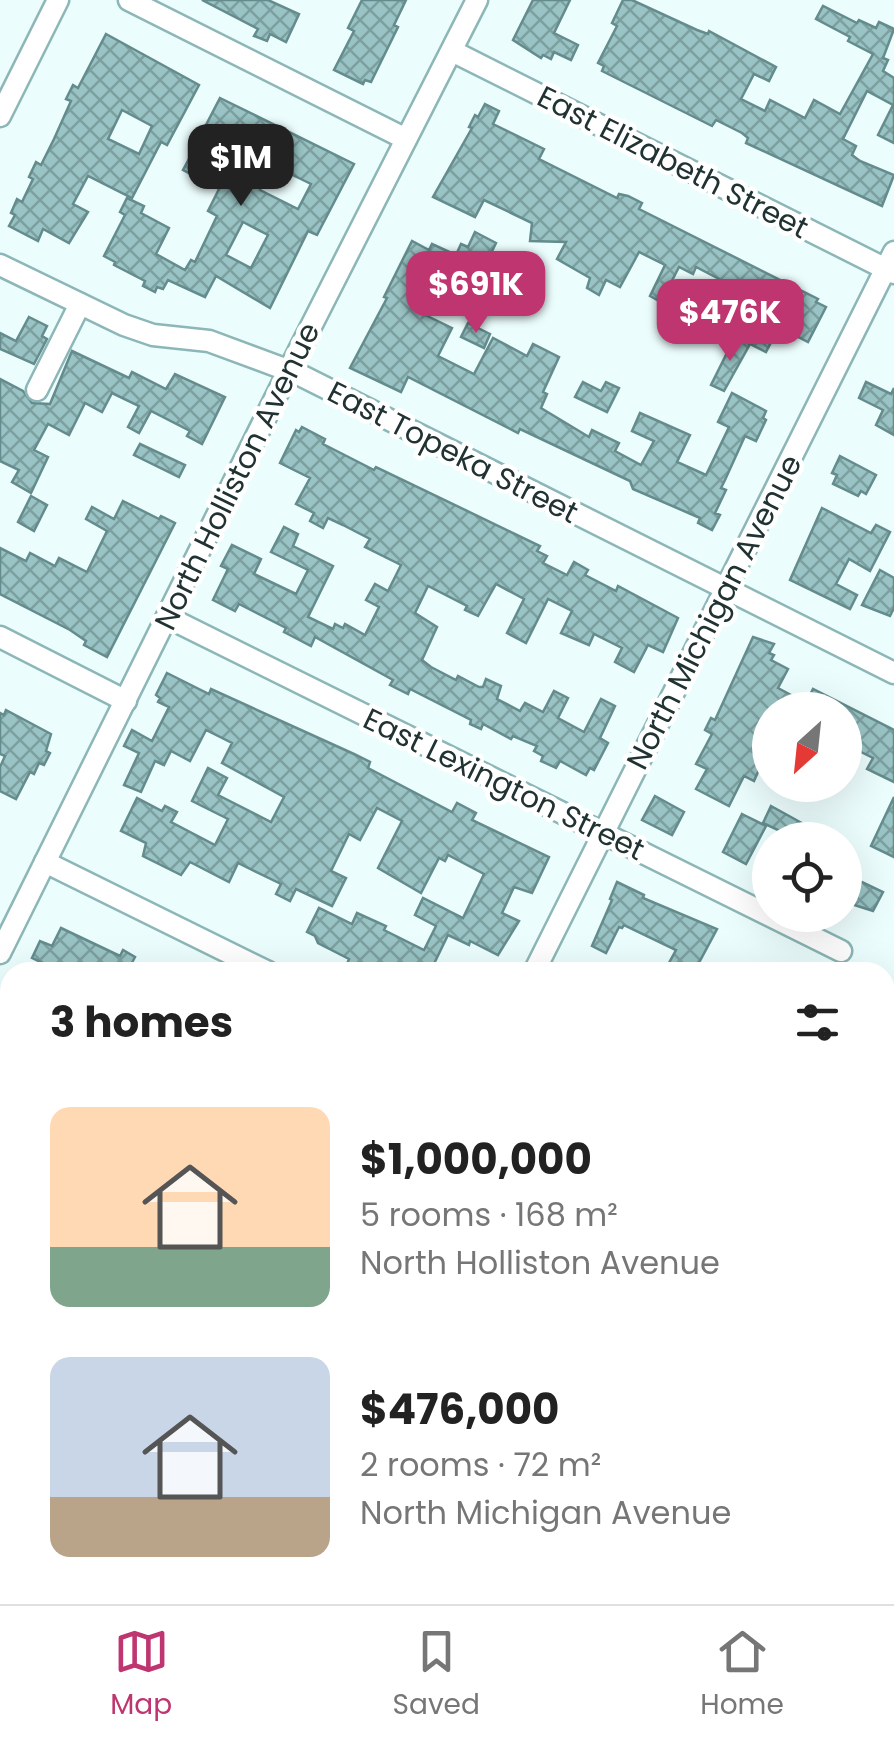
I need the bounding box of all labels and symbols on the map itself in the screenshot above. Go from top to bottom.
street label: East Elizabeth Street [530,75,816,249]
pin: $1M [193,124,289,209]
pin: $691K [406,251,546,336]
pin: $476K [660,279,800,364]
street label: North Holliston Avenue [144,315,330,637]
street label: East Topeka Street [320,370,586,534]
street label: North Michigan Avenue [616,447,812,777]
north arrow [752,692,862,802]
street label: East Lexington Street [356,697,652,871]

